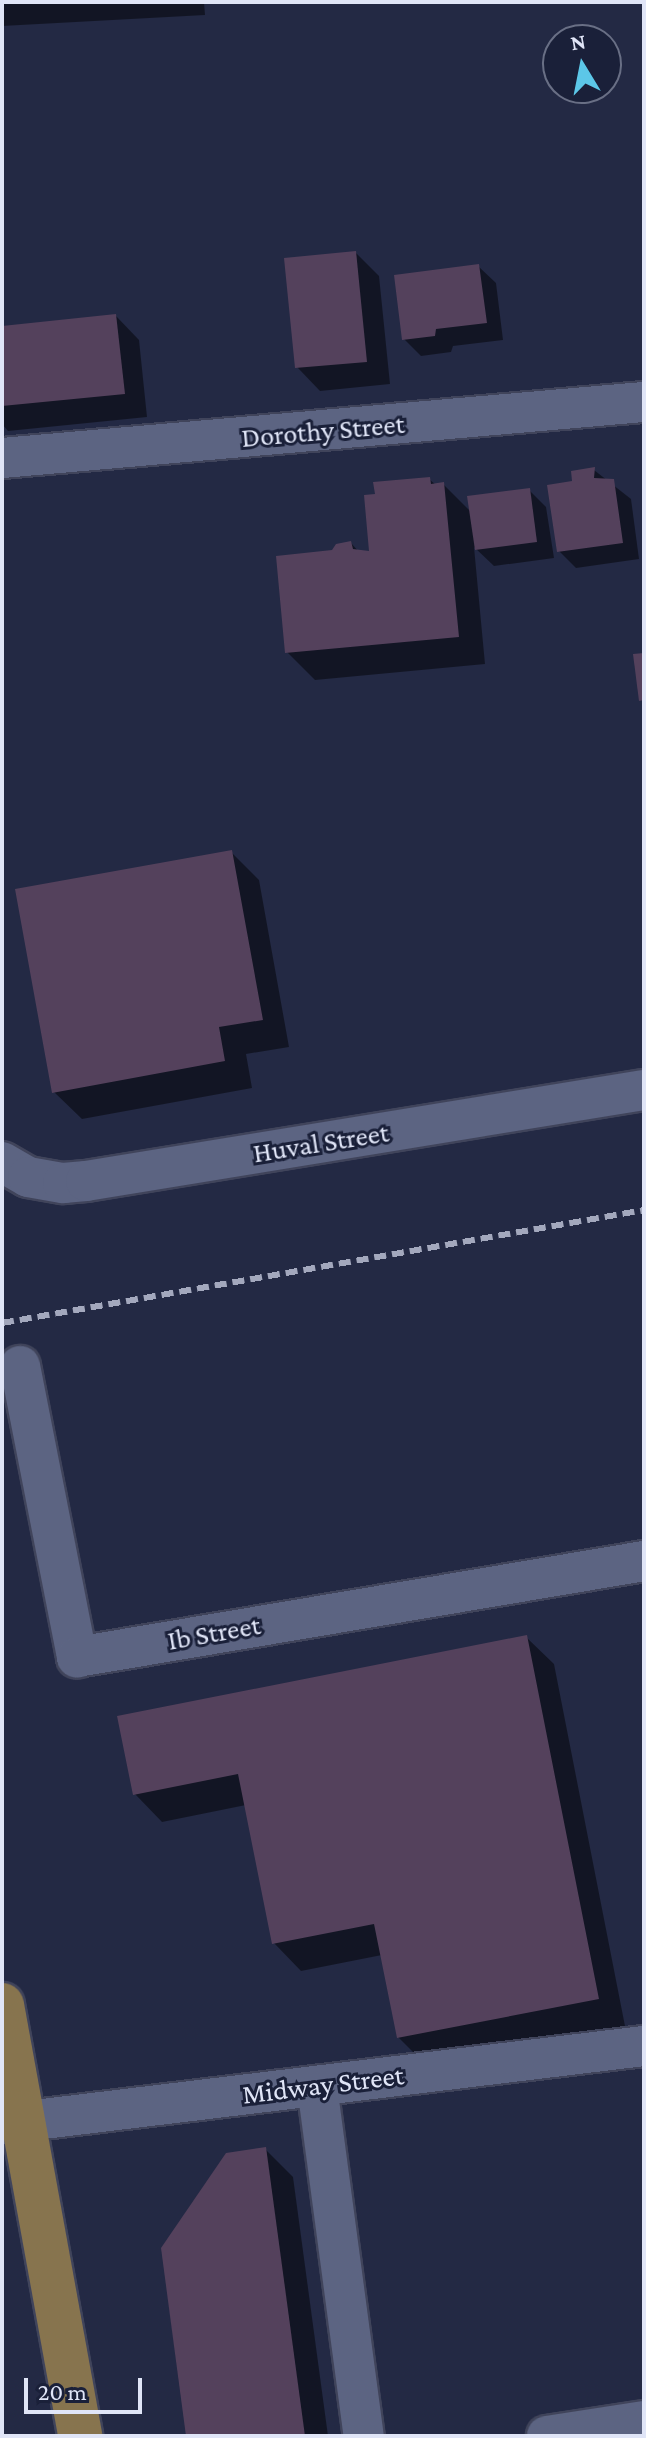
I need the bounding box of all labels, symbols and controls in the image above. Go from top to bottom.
north arrow [542,24,622,104]
text: N [569,28,588,55]
street label: Dorothy Street [240,407,406,455]
street label: Huval Street [251,1116,391,1170]
street label: Ib Street [165,1608,263,1658]
street label: Midway Street [240,2058,406,2112]
scale bar [28,2362,146,2412]
text: 20 m [38,2378,87,2405]

